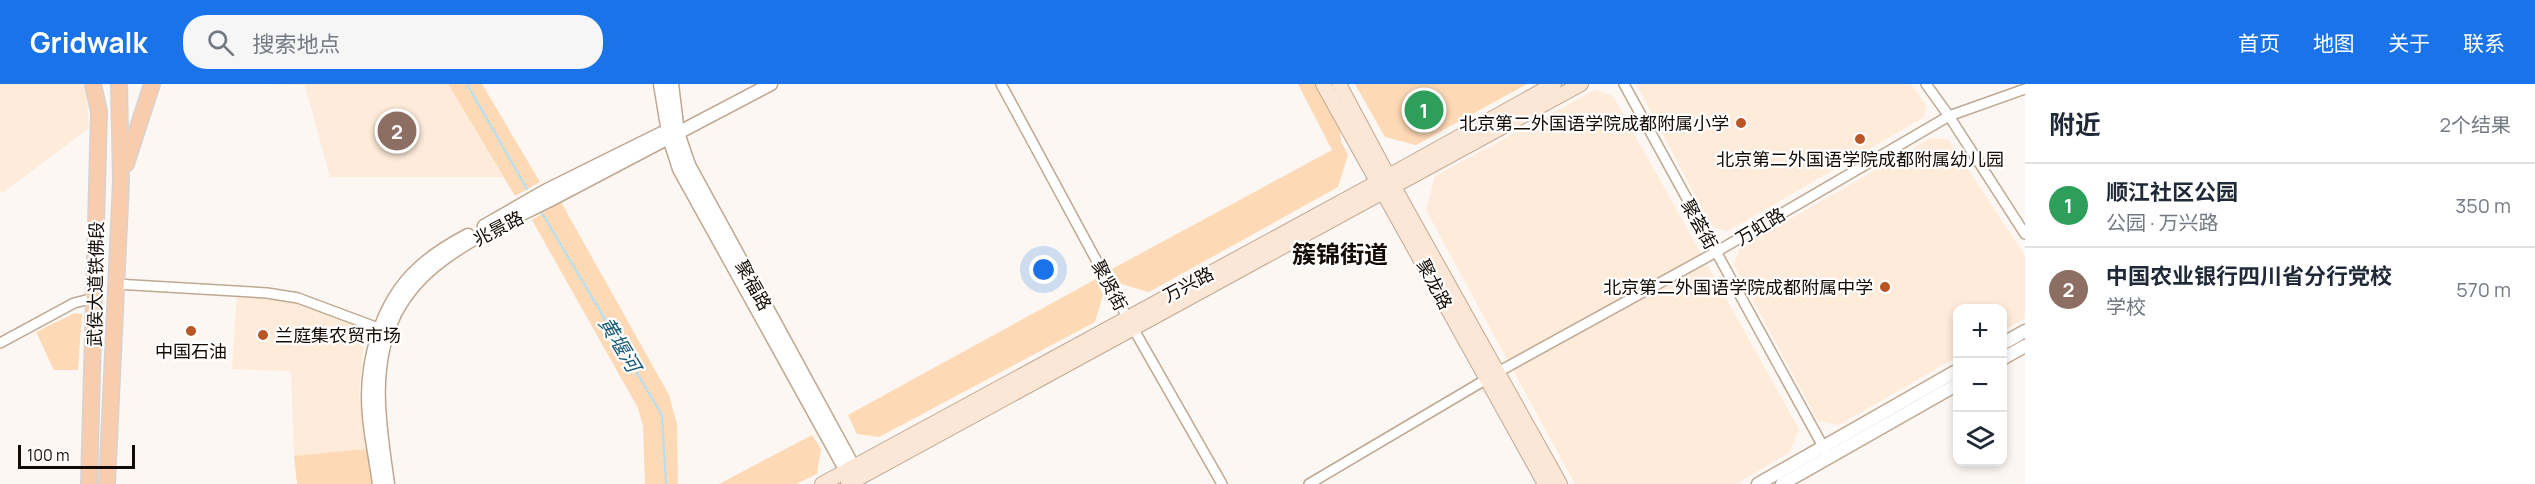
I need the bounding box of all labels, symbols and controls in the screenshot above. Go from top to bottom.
search box [183,15,603,69]
text: Gridwalk [30,23,147,61]
icon: search [204,26,237,59]
text: 搜索地点 [252,29,341,59]
text: 首页 [2238,29,2280,57]
text: 地图 [2313,29,2355,57]
text: 关于 [2388,29,2430,57]
text: 联系 [2463,29,2505,57]
pin: 1 [1404,87,1444,132]
text: 附近 [2049,106,2101,142]
pin: 2 [378,108,416,154]
place label: 北京第二外国语学院成都附属小学 [1459,111,1729,135]
text: 2个结果 [2440,111,2511,138]
marker: 北京第二外国语学院成都附属小学 [1734,116,1748,130]
marker: 北京第二外国语学院成都附属幼儿园 [1853,132,1867,146]
place label: 北京第二外国语学院成都附属幼儿园 [1716,147,2004,171]
text: 顺江社区公园 [2106,177,2238,207]
text: 1 [2064,192,2073,219]
text: 350 m [2455,192,2511,219]
street label: 聚荟街 [1676,195,1724,253]
street label: 万虹路 [1731,202,1789,250]
street label: 兆景路 [469,205,527,251]
text: 公园 · 万兴路 [2106,209,2219,236]
street label: 武侯大道铁佛段 [82,221,108,347]
district label: 簇锦街道 [1292,237,1388,270]
your location [1029,255,1058,284]
street label: 聚龙路 [1412,255,1458,313]
street label: 聚福路 [730,256,778,314]
street label: 聚贤街 [1087,256,1133,314]
street label: 万兴路 [1159,261,1217,307]
text: 中国农业银行四川省分行党校 [2106,261,2392,291]
place label: 北京第二外国语学院成都附属中学 [1603,275,1873,299]
text: 2 [2063,276,2074,303]
text: 570 m [2456,276,2511,303]
marker: 北京第二外国语学院成都附属中学 [1878,280,1892,294]
text: 学校 [2106,293,2146,320]
map controls [1953,304,2007,466]
button: + [1953,304,2007,358]
water label: 黄堰河 [593,311,649,380]
place label: 兰庭集农贸市场 [275,323,401,347]
marker: 中国石油 [184,324,198,338]
marker: 兰庭集农贸市场 [256,328,270,342]
place label: 中国石油 [155,339,227,363]
button: − [1953,358,2007,412]
button: layers [1953,412,2007,466]
scale bar [18,442,135,470]
text: 100 m [27,444,70,466]

